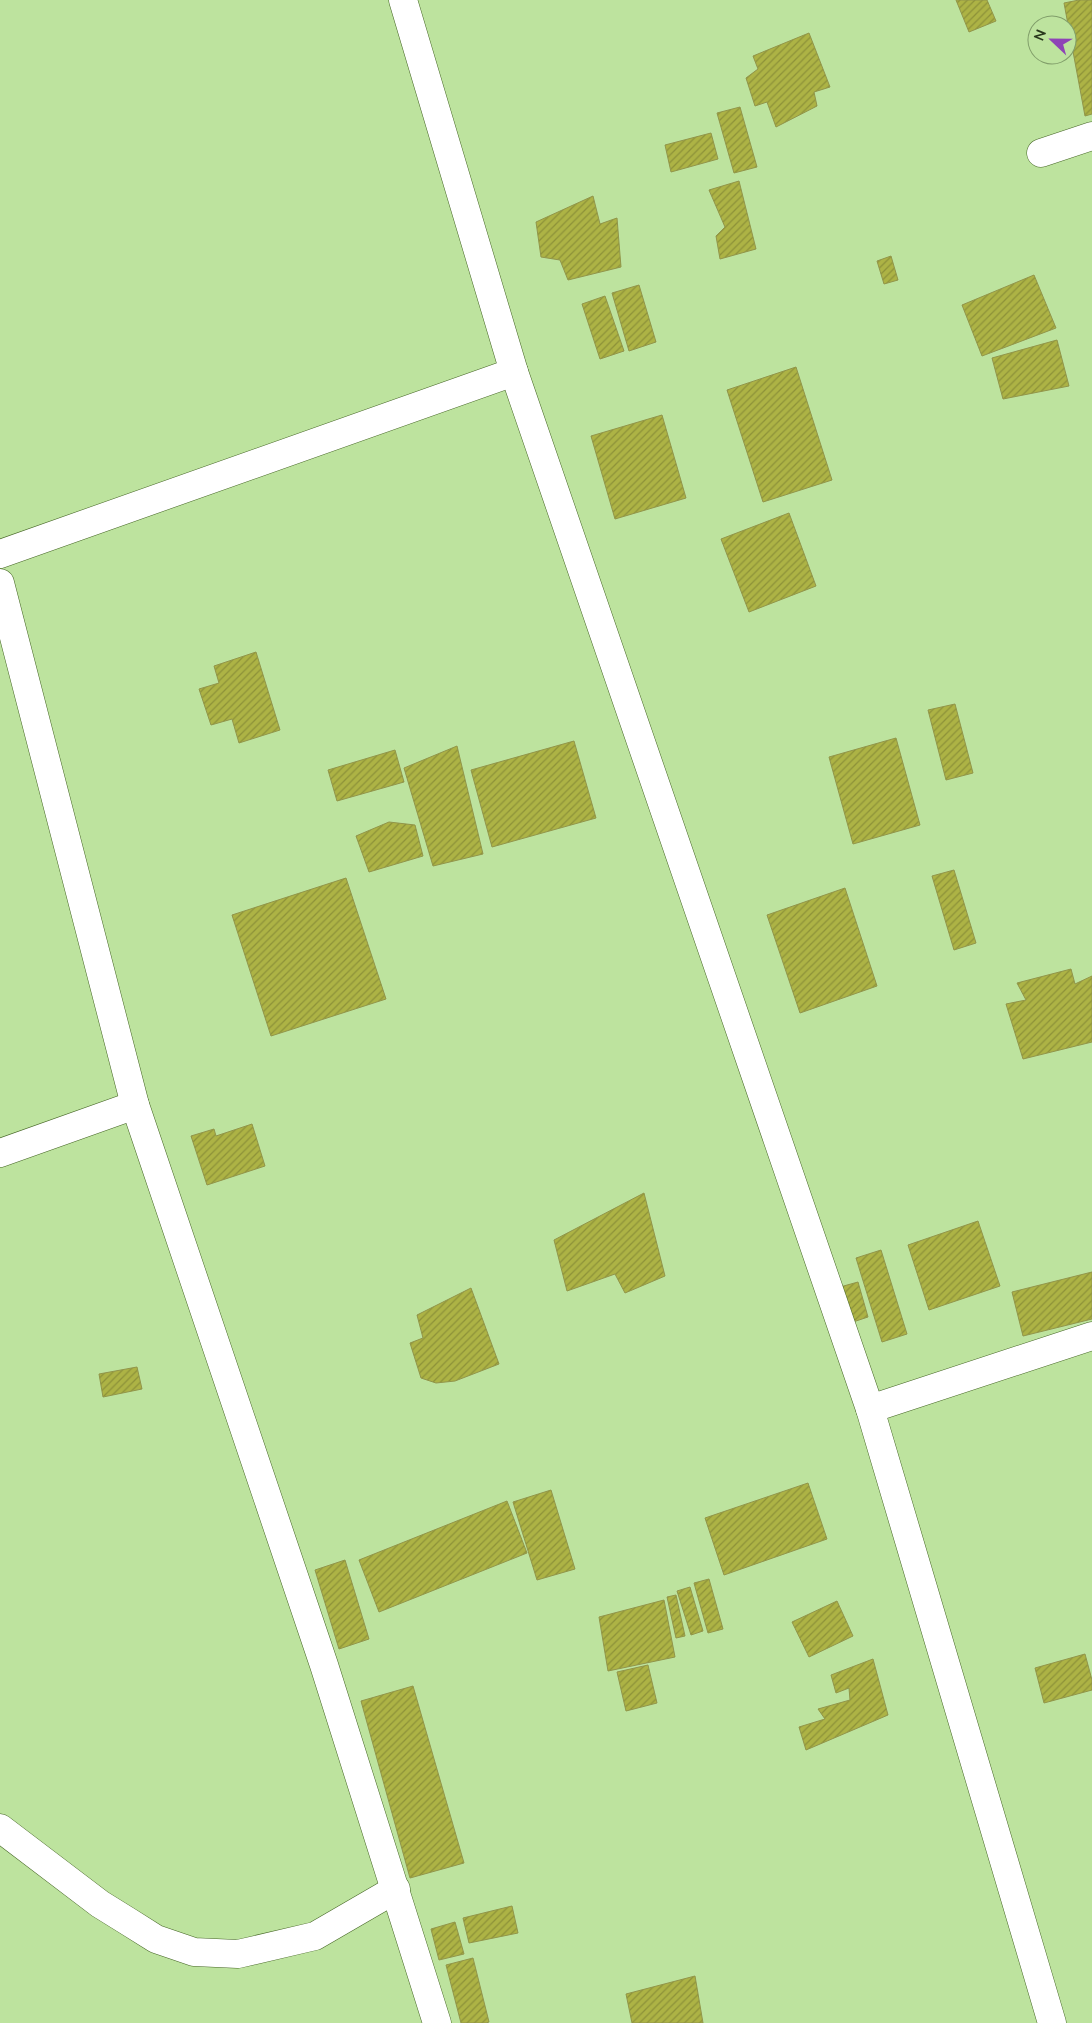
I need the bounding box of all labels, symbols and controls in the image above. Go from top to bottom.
north arrow [1027,15,1077,65]
text: N [1030,27,1051,44]

